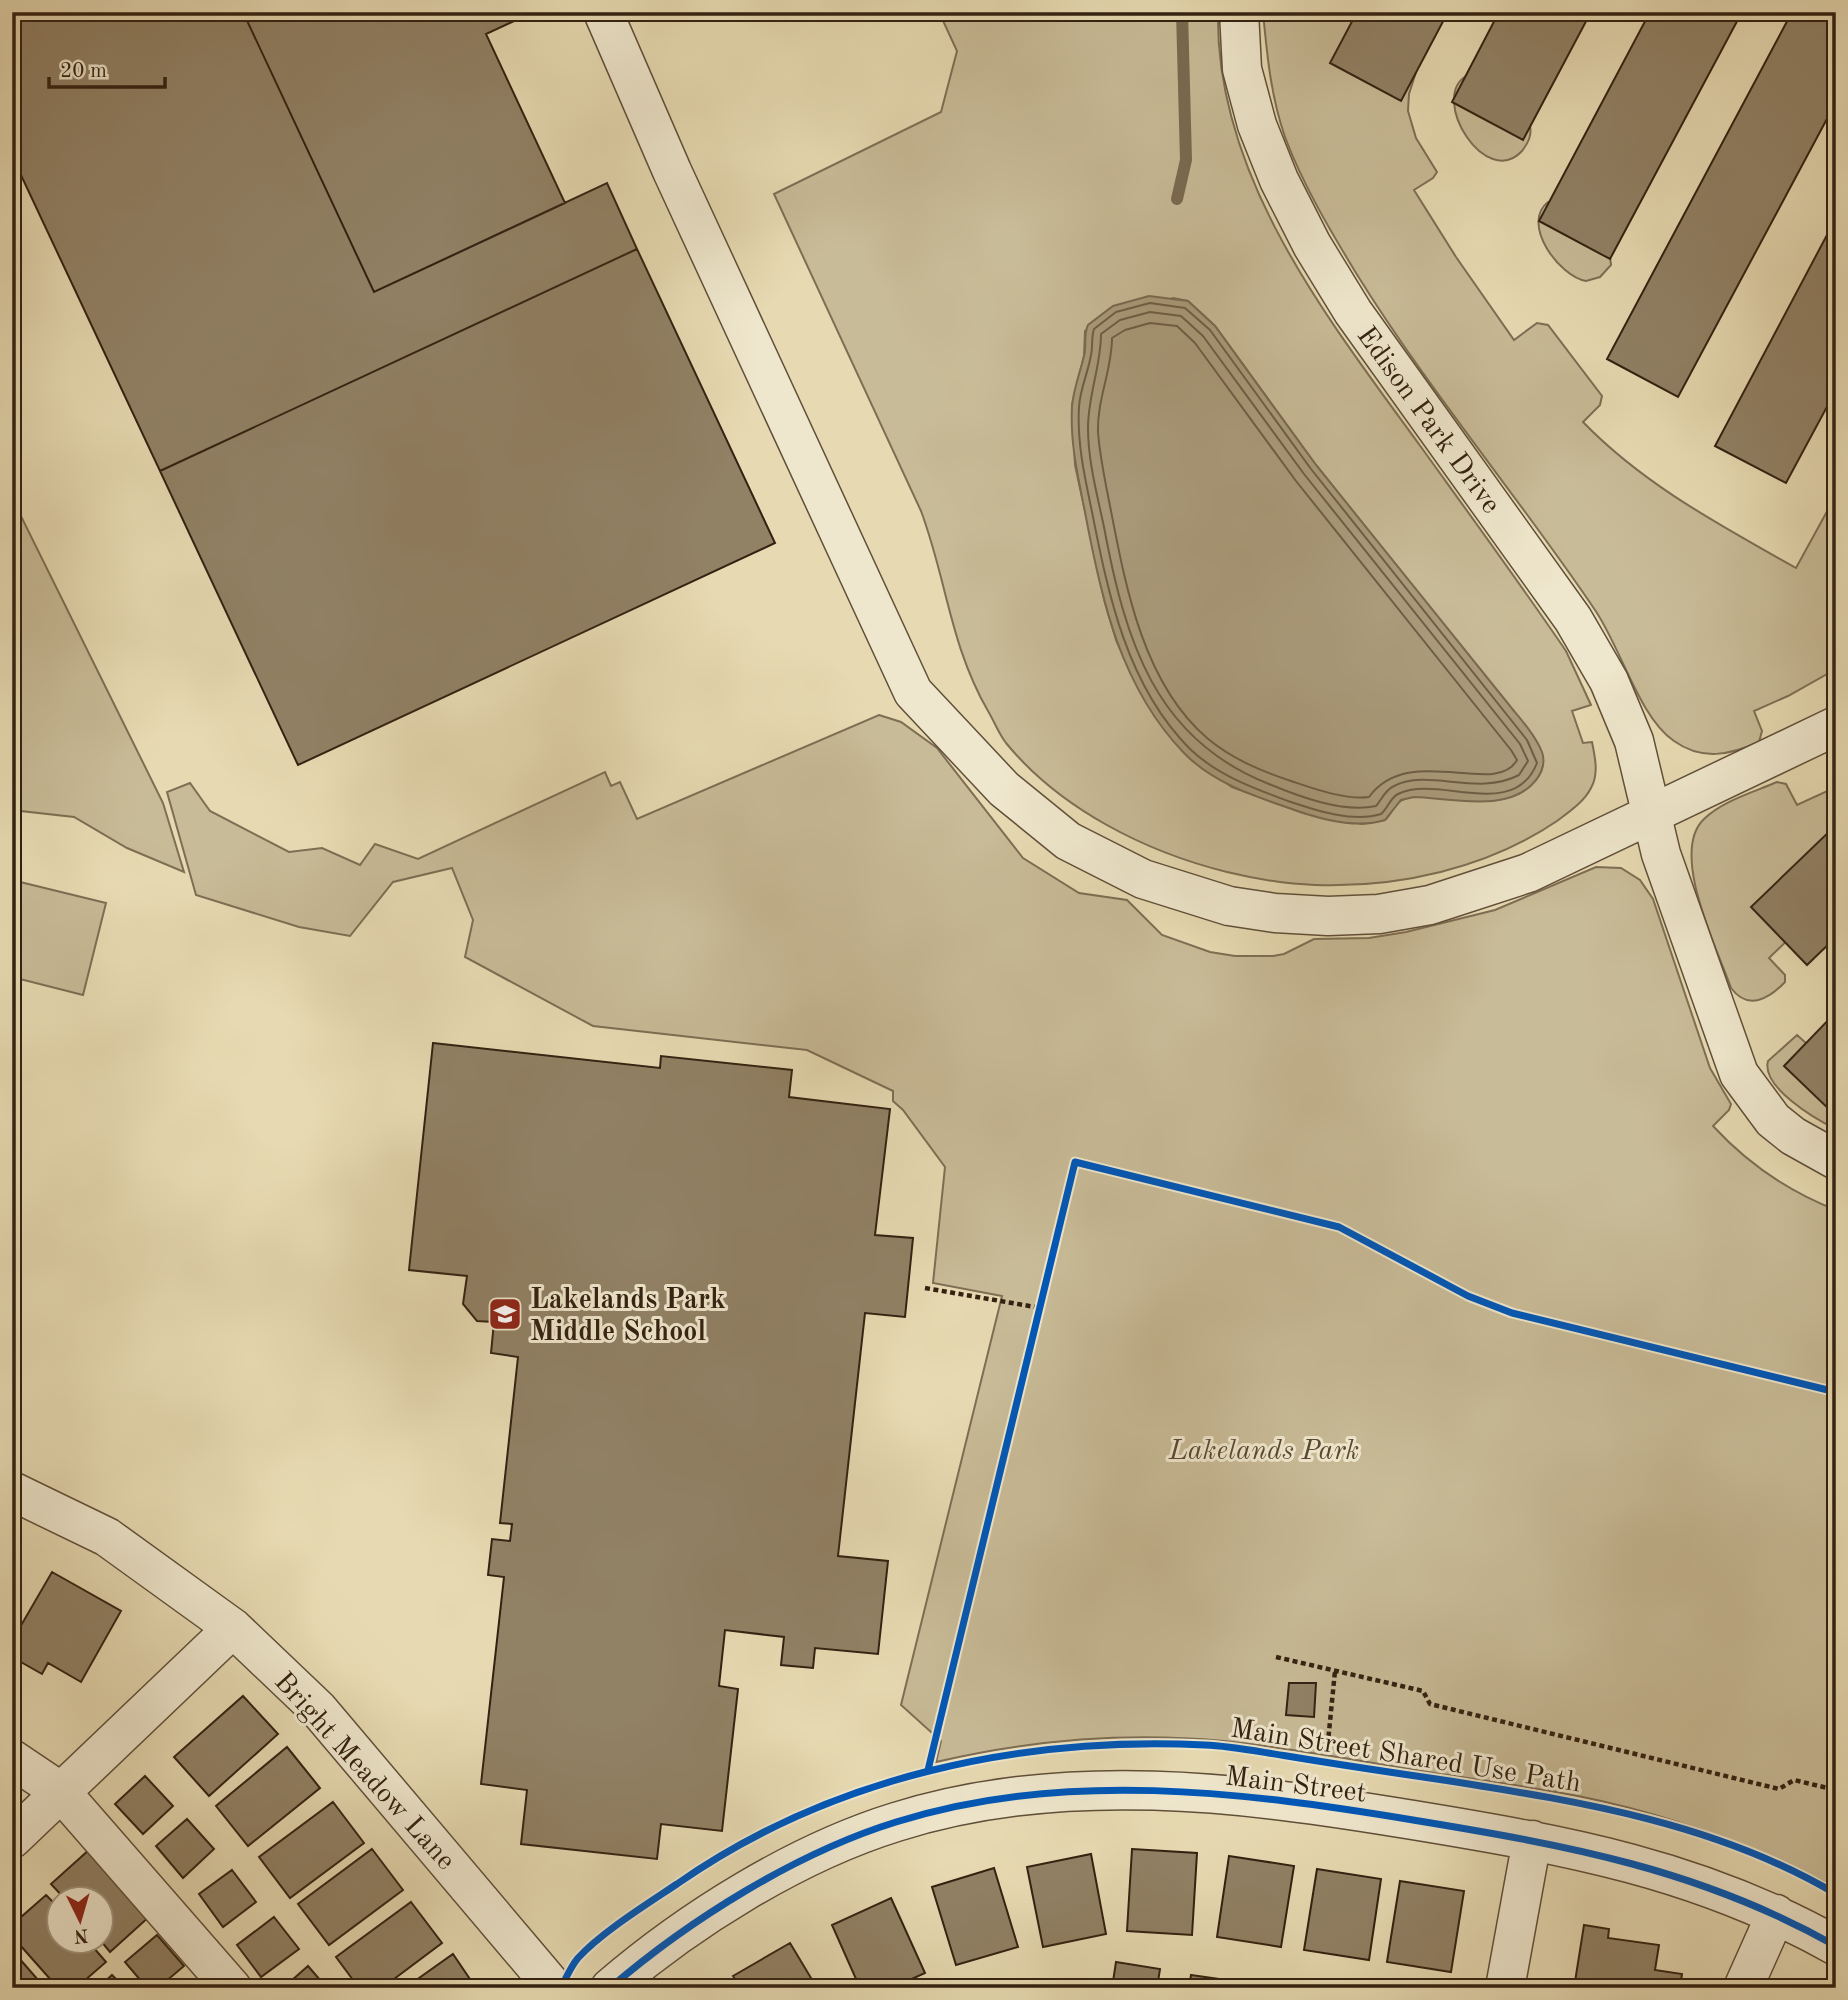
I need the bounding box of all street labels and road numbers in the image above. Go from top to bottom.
street label: Edison Park Drive [1351,322,1505,519]
street label: Bright Meadow Lane [268,1668,459,1876]
street label: Main Street Shared Use Path [1228,1710,1584,1798]
street label: Main Street [1223,1758,1369,1808]

